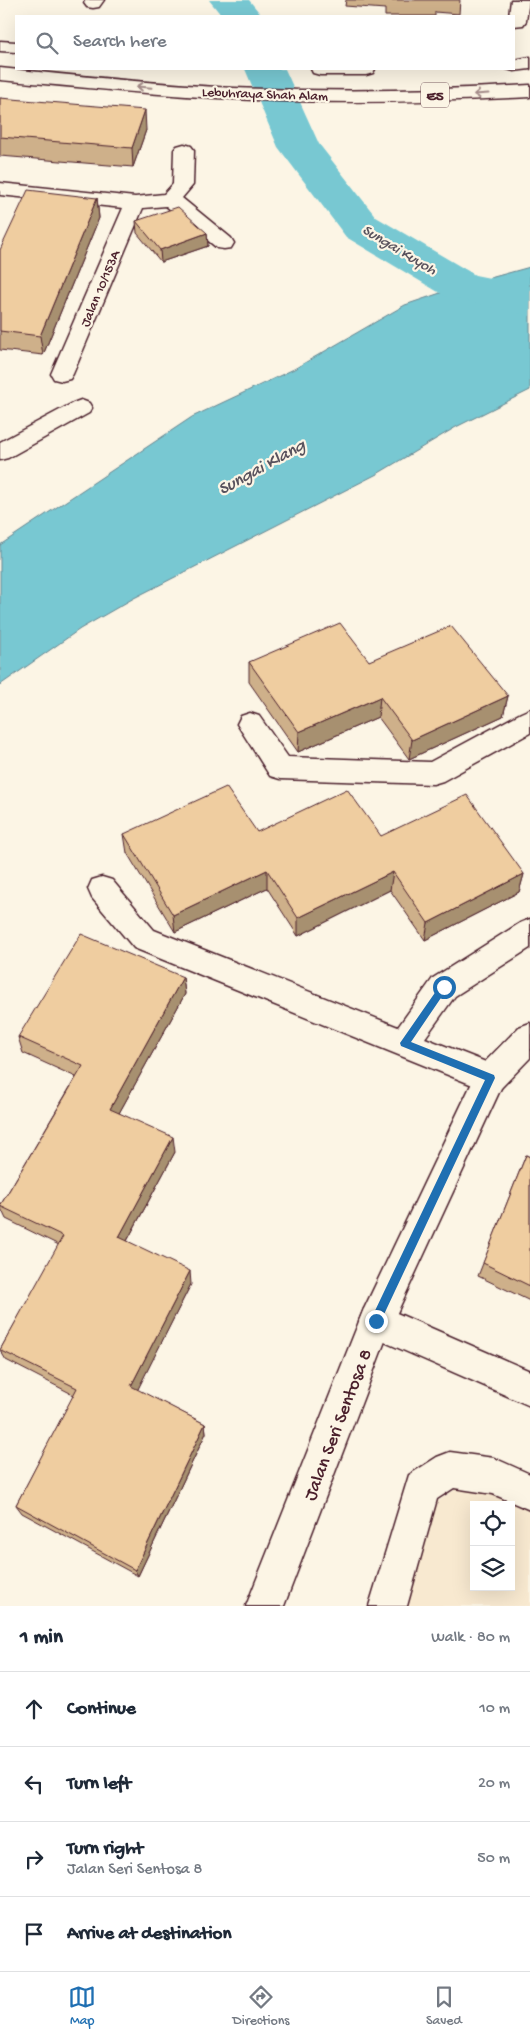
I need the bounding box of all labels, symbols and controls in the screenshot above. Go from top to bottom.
search box [15,15,515,70]
icon: search [33,29,61,57]
text: Search here [73,31,167,54]
one-way arrow [137,82,153,92]
road number: E5 [421,82,449,108]
street label: Lebuhraya Shah Alam [202,85,328,106]
one-way arrow [474,89,490,98]
water label: Sungai Kuyoh [359,222,440,280]
street label: Jalan 10/153A [78,247,125,330]
water label: Sungai Klang [215,435,311,501]
route start [433,976,456,999]
route end [365,1310,388,1333]
street label: Jalan Seri Sentosa 8 [300,1346,379,1504]
map controls [470,1501,515,1591]
button: locate [470,1501,515,1546]
button: layers [470,1546,515,1591]
text: 1 min [20,1626,63,1651]
text: Walk · 80 m [431,1629,510,1648]
icon: ahead [20,1695,48,1723]
text: Continue [67,1698,136,1721]
text: 10 m [479,1700,510,1719]
icon: left [20,1770,48,1798]
text: Turn left [67,1773,131,1796]
text: 20 m [478,1775,510,1794]
text: Turn right [67,1838,143,1861]
icon: right [20,1845,48,1873]
text: 50 m [477,1850,510,1869]
text: Jalan Seri Sentosa 8 [67,1861,202,1880]
icon: arrive [20,1920,48,1948]
text: Arrive at destination [67,1923,231,1946]
tab: Map [68,1983,96,2030]
tab: Directions [233,1983,290,2030]
tab: Saved [426,1983,462,2030]

